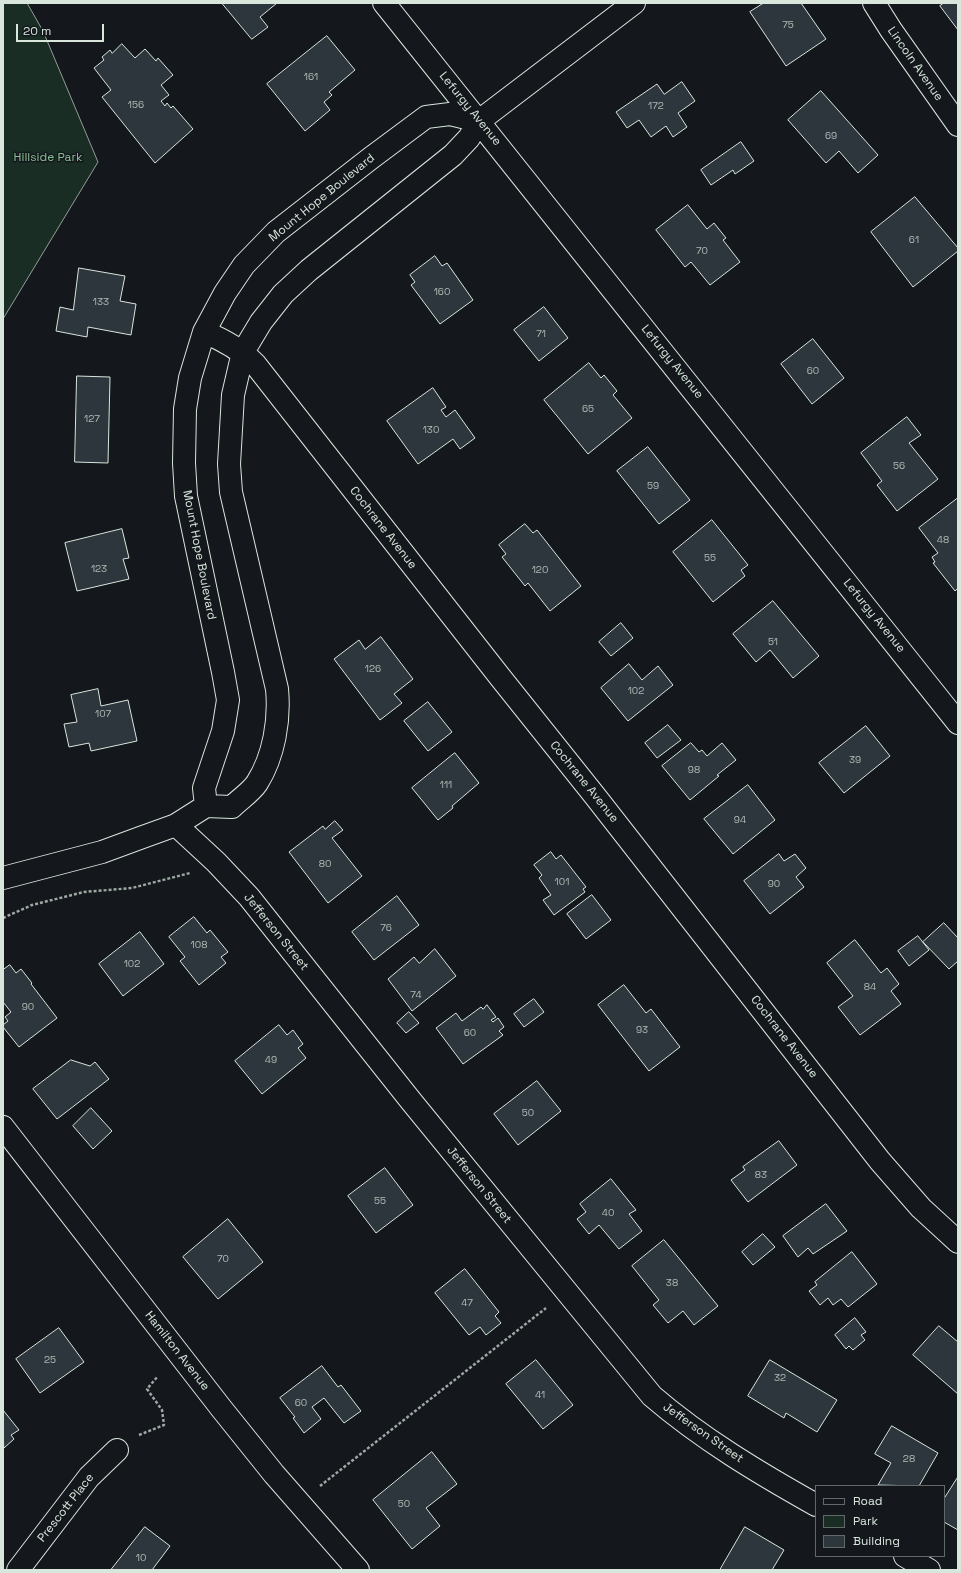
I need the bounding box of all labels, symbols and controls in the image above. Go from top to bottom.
scale bar [18,16,106,42]
house number: 75 [782,19,794,31]
text: 20 m [23,23,51,39]
street label: Lincoln Avenue [884,24,946,104]
street label: Lefurgy Avenue [436,69,504,149]
house number: 161 [304,71,318,83]
house number: 156 [128,99,144,111]
house number: 172 [648,100,664,112]
house number: 69 [825,130,837,142]
park label: Hillside Park [14,151,82,165]
street label: Mount Hope Boulevard [266,151,378,245]
house number: 61 [909,234,919,246]
house number: 70 [696,245,708,257]
house number: 160 [434,286,450,298]
house number: 133 [93,296,109,308]
street label: Lefurgy Avenue [638,322,706,402]
house number: 71 [536,328,546,340]
house number: 60 [807,365,819,377]
house number: 65 [582,403,594,415]
house number: 127 [84,413,100,425]
house number: 130 [423,424,439,436]
house number: 56 [893,460,905,472]
house number: 59 [647,480,659,492]
street label: Cochrane Avenue [346,484,420,572]
street label: Mount Hope Boulevard [179,489,219,621]
house number: 48 [937,534,949,546]
house number: 55 [704,552,716,564]
house number: 123 [91,563,107,575]
house number: 120 [532,564,548,576]
street label: Lefurgy Avenue [840,576,908,656]
house number: 51 [768,636,778,648]
house number: 126 [365,663,381,675]
house number: 102 [628,685,644,697]
house number: 107 [95,708,111,720]
street label: Cochrane Avenue [547,738,621,826]
house number: 39 [849,754,861,766]
house number: 98 [688,764,700,776]
house number: 111 [440,779,452,791]
house number: 94 [734,814,746,826]
house number: 80 [319,858,331,870]
house number: 101 [555,876,569,888]
house number: 90 [768,878,780,890]
street label: Jefferson Street [241,891,311,973]
house number: 76 [380,922,392,934]
house number: 108 [191,939,207,951]
house number: 102 [124,958,140,970]
house number: 84 [864,981,876,993]
house number: 74 [410,989,422,1001]
street label: Cochrane Avenue [747,993,821,1081]
house number: 90 [22,1001,34,1013]
house number: 93 [636,1024,648,1036]
house number: 60 [464,1027,476,1039]
house number: 49 [265,1054,277,1066]
house number: 50 [522,1107,534,1119]
street label: Jefferson Street [444,1144,514,1226]
house number: 83 [755,1169,767,1181]
house number: 55 [374,1195,386,1207]
house number: 40 [602,1207,614,1219]
house number: 70 [217,1253,229,1265]
house number: 38 [666,1277,678,1289]
house number: 47 [461,1297,473,1309]
street label: Hamilton Avenue [142,1309,212,1393]
house number: 25 [44,1354,56,1366]
house number: 32 [774,1372,786,1384]
house number: 41 [535,1389,545,1401]
house number: 60 [295,1397,307,1409]
street label: Jefferson Street [660,1400,746,1466]
house number: 28 [903,1453,915,1465]
street label: Prescott Place [35,1471,97,1545]
legend [815,1485,945,1557]
text: Road [853,1493,882,1509]
house number: 50 [398,1498,410,1510]
text: Park [853,1513,878,1529]
text: Building [853,1533,900,1549]
house number: 10 [136,1552,146,1564]

